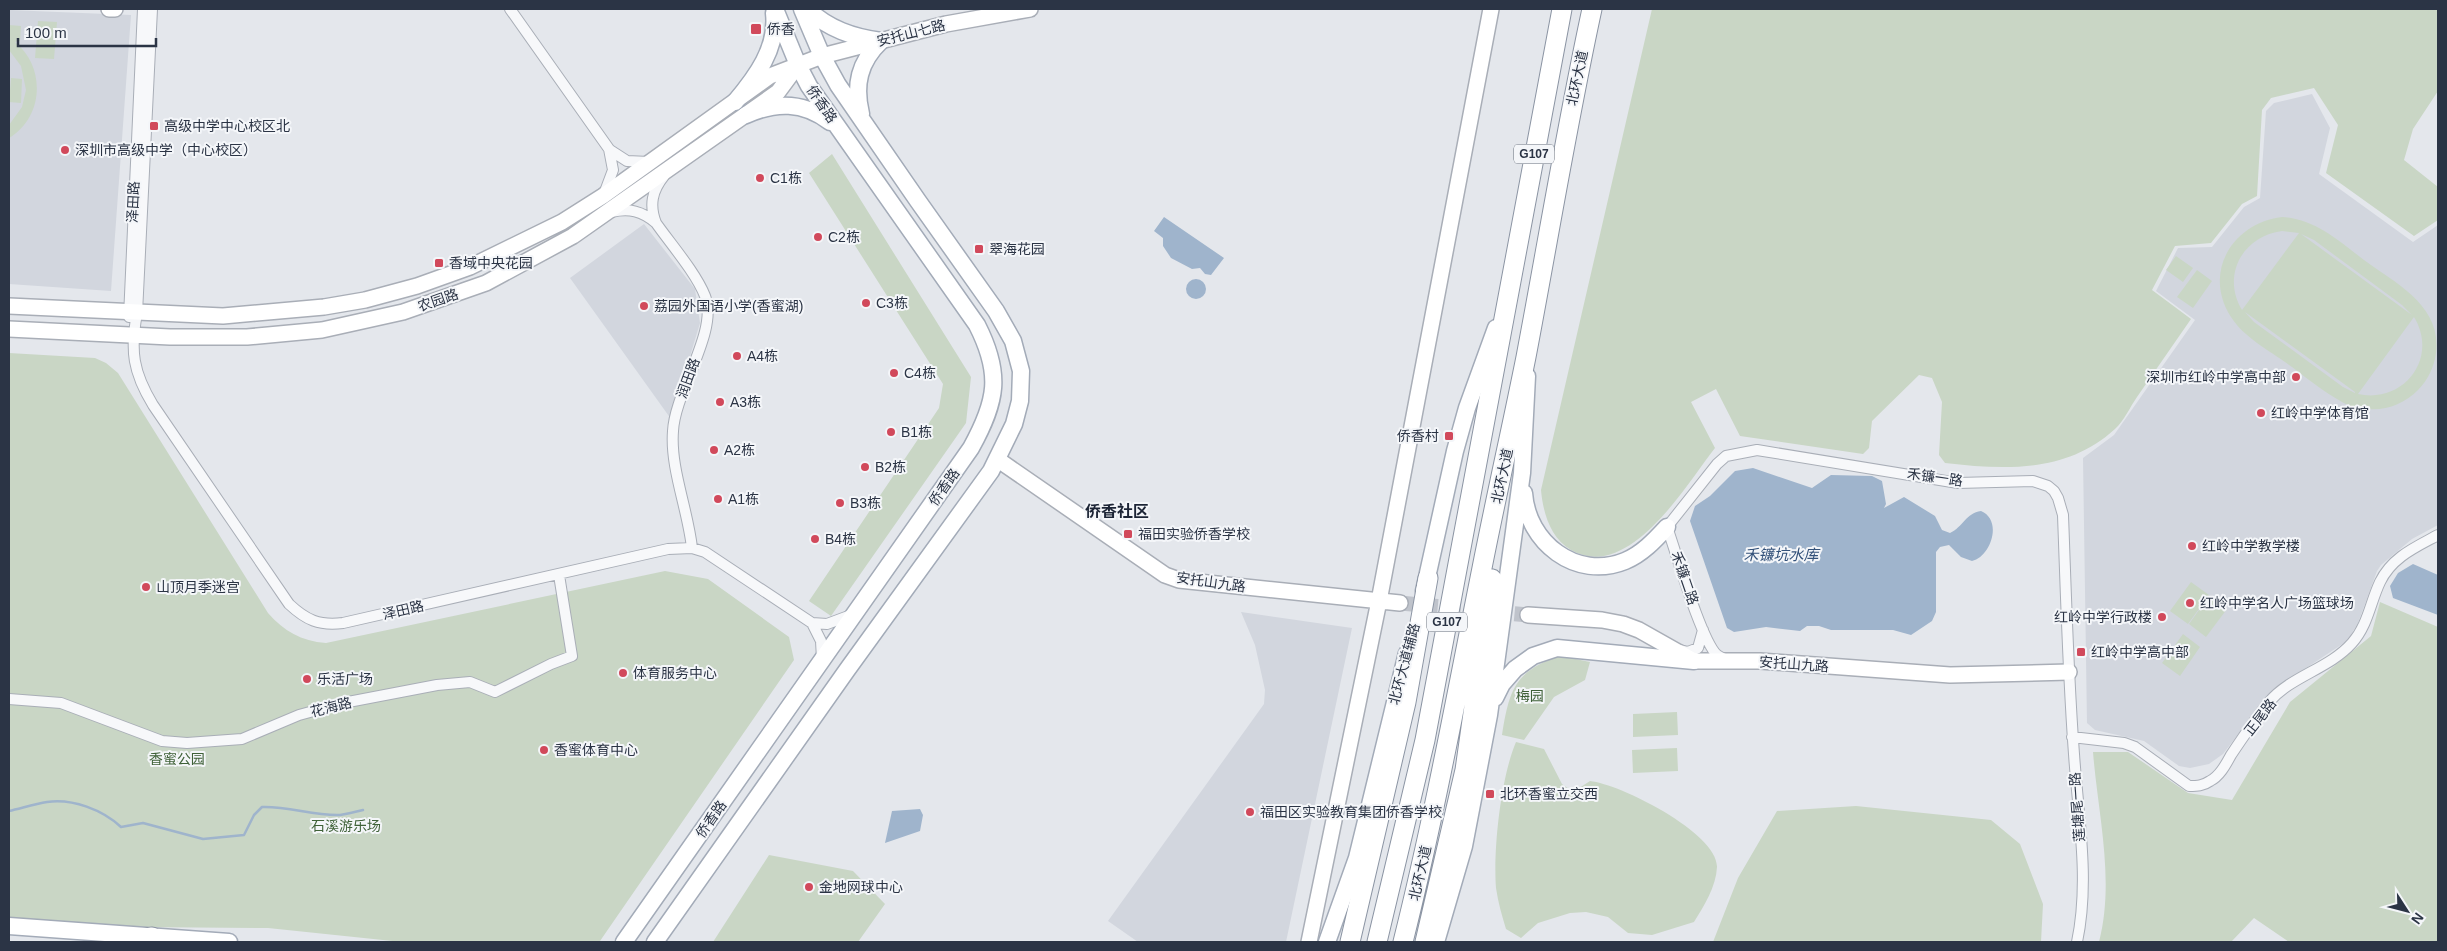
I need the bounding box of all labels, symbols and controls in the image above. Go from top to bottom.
scale bar [18,15,155,47]
street label: 安托山七路 [875,17,947,49]
place label: 侨香 [767,21,795,37]
marker: 侨香 [749,22,763,36]
text: 100 m [25,24,67,41]
street label: 北环大道 [1563,49,1591,107]
street label: 侨香路 [804,82,840,126]
place label: 高级中学中心校区北 [164,118,290,134]
marker: 高级中学中心校区北 [148,120,160,132]
place label: 深圳市高级中学（中心校区） [75,142,257,158]
marker: 深圳市高级中学（中心校区） [59,144,71,156]
road number: G107 [1514,144,1554,164]
place label: C1栋 [770,170,802,186]
marker: C1栋 [754,172,766,184]
street label: 泽田路 [124,181,142,223]
place label: C2栋 [828,229,860,245]
marker: C2栋 [812,231,824,243]
place label: 翠海花园 [989,241,1045,257]
marker: 翠海花园 [973,243,985,255]
place label: 香域中央花园 [449,255,533,271]
marker: 香域中央花园 [433,257,445,269]
street label: 农园路 [416,286,460,314]
place label: C3栋 [876,295,908,311]
marker: C3栋 [860,297,872,309]
place label: 荔园外国语小学(香蜜湖) [654,298,803,314]
marker: 荔园外国语小学(香蜜湖) [638,300,650,312]
place label: A4栋 [747,348,778,364]
marker: A4栋 [731,350,743,362]
street label: 润田路 [673,356,703,400]
place label: C4栋 [904,365,936,381]
marker: C4栋 [888,367,900,379]
place label: 深圳市红岭中学高中部 [2146,369,2286,385]
marker: 深圳市红岭中学高中部 [2290,371,2302,383]
place label: A3栋 [730,394,761,410]
marker: A3栋 [714,396,726,408]
place label: 红岭中学体育馆 [2271,405,2369,421]
marker: 红岭中学体育馆 [2255,407,2267,419]
place label: B1栋 [901,424,932,440]
marker: B1栋 [885,426,897,438]
place label: 侨香村 [1397,428,1439,444]
marker: 侨香村 [1443,430,1455,442]
place label: A2栋 [724,442,755,458]
marker: A2栋 [708,444,720,456]
street label: 北环大道 [1488,447,1516,505]
place label: B2栋 [875,459,906,475]
marker: B2栋 [859,461,871,473]
street label: 侨香路 [925,465,963,509]
street label: 禾镰一路 [1906,465,1964,489]
place label: A1栋 [728,491,759,507]
marker: A1栋 [712,493,724,505]
place label: B3栋 [850,495,881,511]
marker: B3栋 [834,497,846,509]
district label: 侨香社区 [1085,502,1149,520]
place label: 福田实验侨香学校 [1138,526,1250,542]
marker: 福田实验侨香学校 [1122,528,1134,540]
place label: B4栋 [825,531,856,547]
marker: B4栋 [809,533,821,545]
place label: 红岭中学教学楼 [2202,538,2300,554]
marker: 红岭中学教学楼 [2186,540,2198,552]
water label: 禾镰坑水库 [1743,546,1821,563]
street label: 禾镰二路 [1668,549,1702,607]
street label: 安托山九路 [1175,569,1247,595]
place label: 山顶月季迷宫 [156,579,240,595]
marker: 山顶月季迷宫 [140,581,152,593]
place label: 红岭中学名人广场篮球场 [2200,595,2354,611]
street label: 泽田路 [381,597,425,623]
marker: 红岭中学名人广场篮球场 [2184,597,2196,609]
place label: 红岭中学行政楼 [2054,609,2152,625]
marker: 红岭中学行政楼 [2156,611,2168,623]
road number: G107 [1427,612,1467,632]
street label: 北环大道辅路 [1385,621,1423,707]
place label: 红岭中学高中部 [2091,644,2189,660]
marker: 红岭中学高中部 [2075,646,2087,658]
street label: 安托山九路 [1759,654,1829,674]
place label: 体育服务中心 [633,665,717,681]
marker: 体育服务中心 [617,667,629,679]
place label: 乐活广场 [317,671,373,687]
marker: 乐活广场 [301,673,313,685]
park label: 梅园 [1516,688,1544,704]
street label: 花海路 [309,694,353,720]
street label: 正尾路 [2241,696,2279,738]
place label: 香蜜体育中心 [554,742,638,758]
marker: 香蜜体育中心 [538,744,550,756]
park label: 香蜜公园 [149,751,205,767]
street label: 莲塘尾一路 [2067,772,2087,842]
place label: 北环香蜜立交西 [1500,786,1598,802]
marker: 北环香蜜立交西 [1484,788,1496,800]
street label: 侨香路 [692,797,730,841]
place label: 福田区实验教育集团侨香学校 [1260,804,1442,820]
marker: 福田区实验教育集团侨香学校 [1244,806,1256,818]
park label: 石溪游乐场 [311,818,381,834]
street label: 北环大道 [1406,844,1434,902]
place label: 金地网球中心 [819,879,903,895]
marker: 金地网球中心 [803,881,815,893]
north arrow [2382,886,2432,936]
text: N [2408,910,2427,927]

